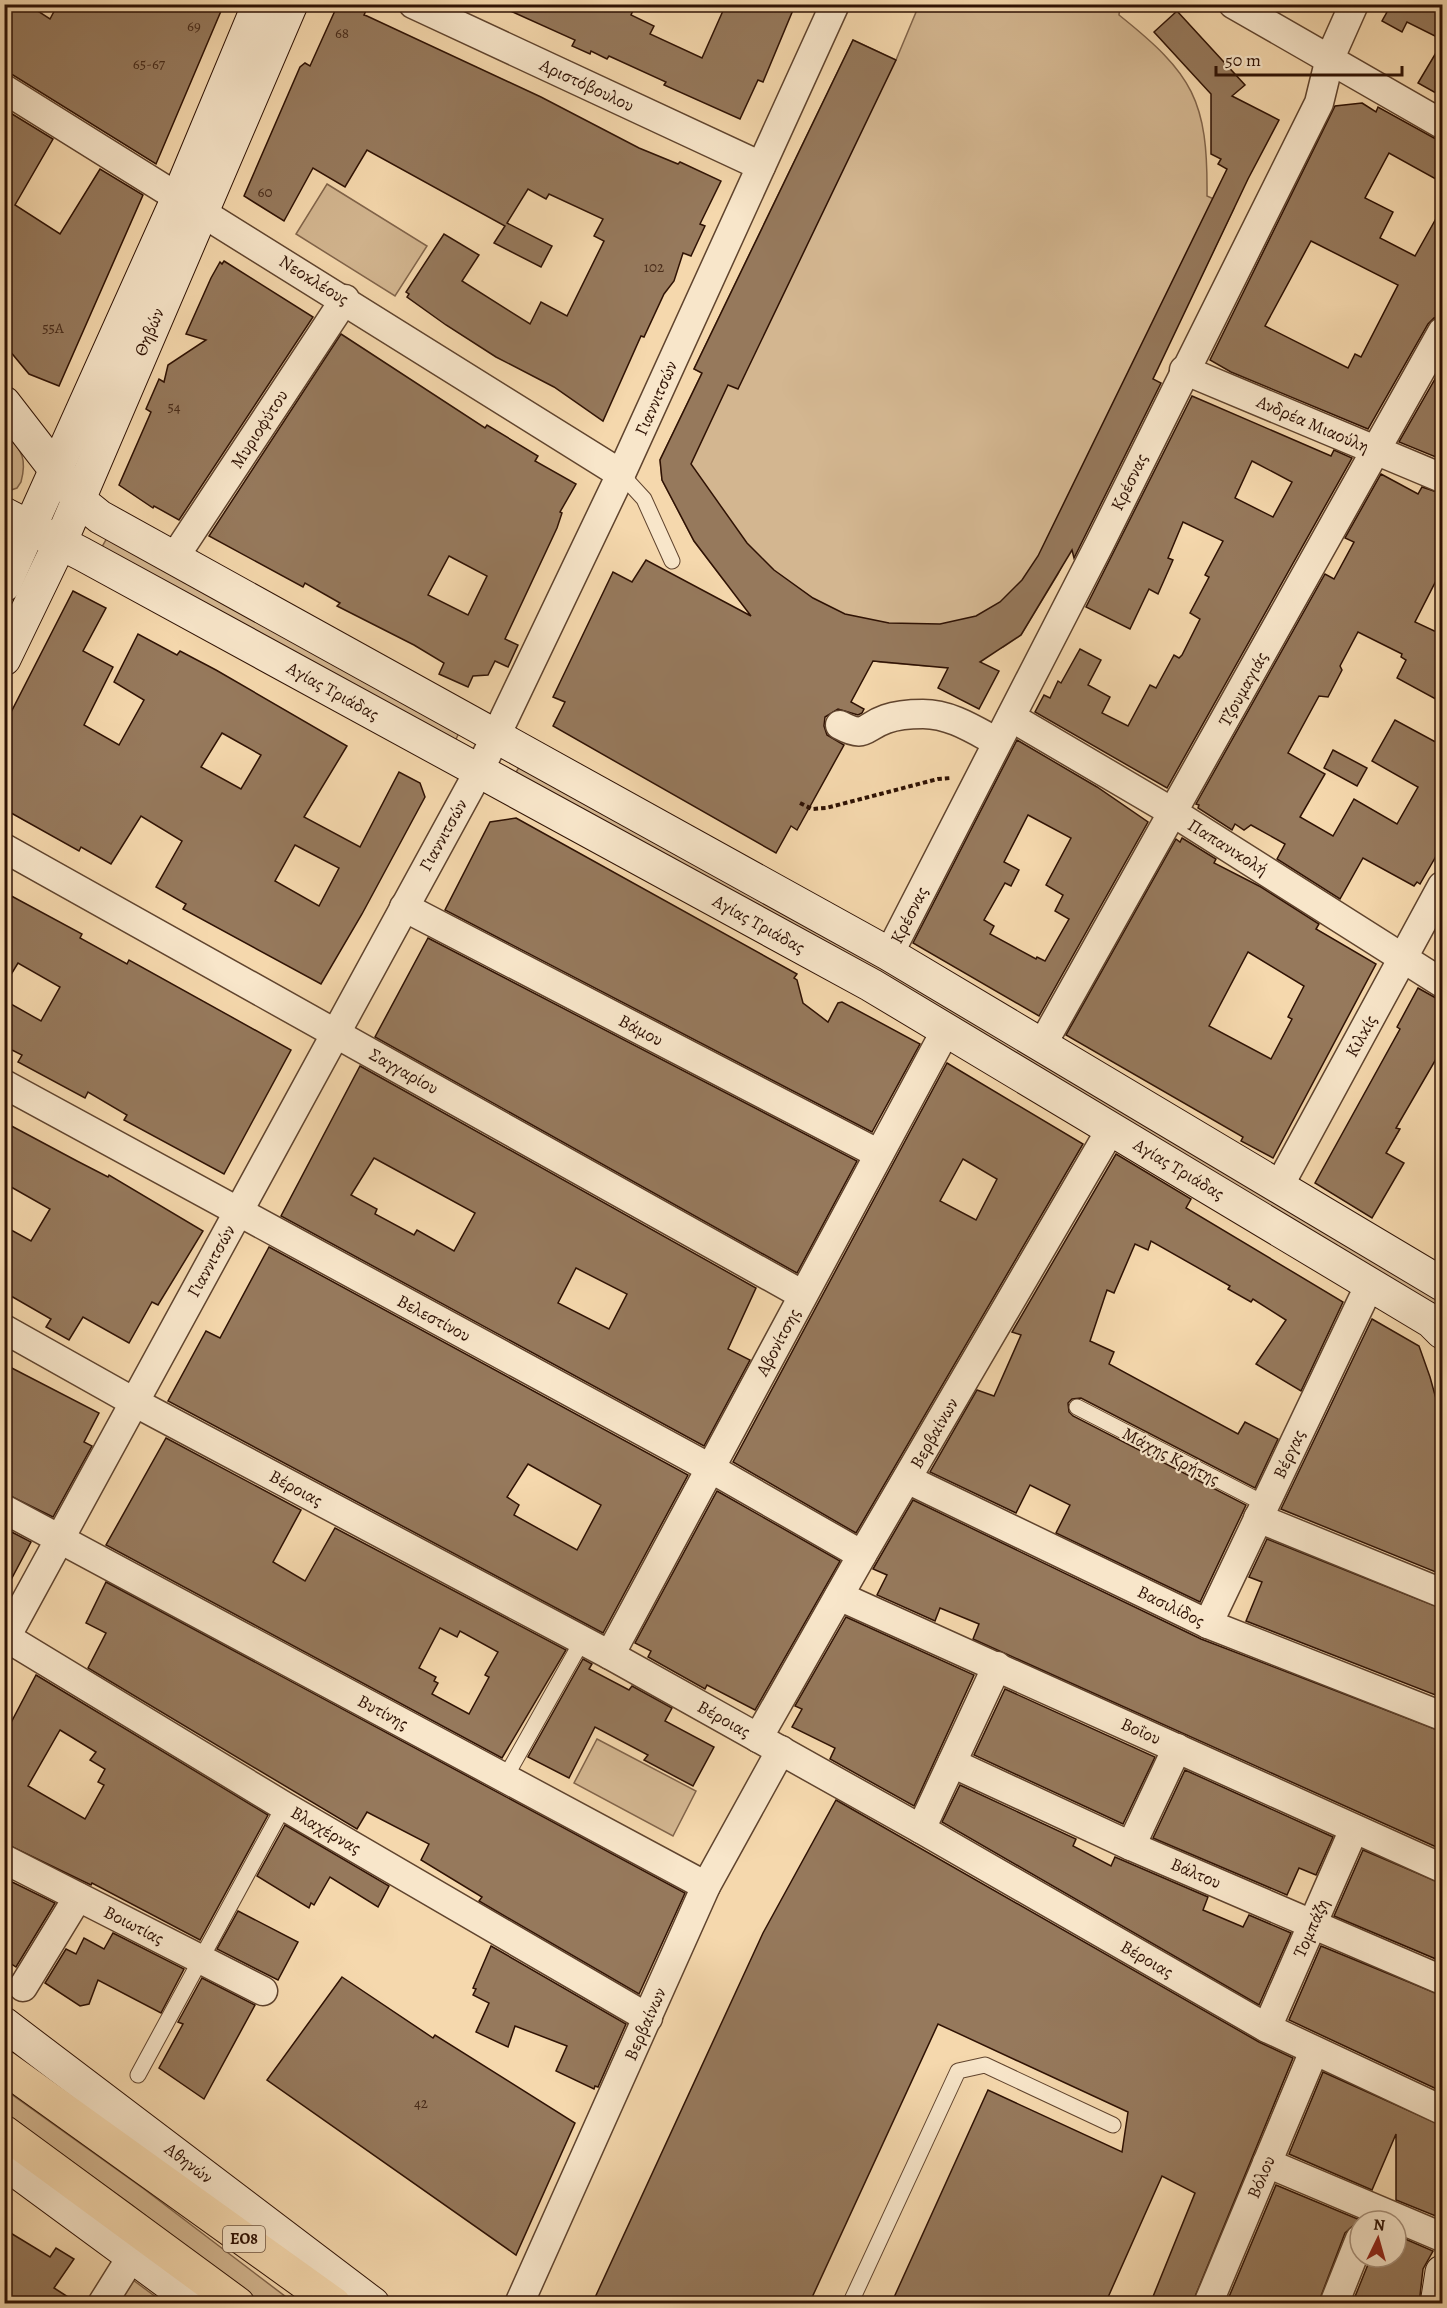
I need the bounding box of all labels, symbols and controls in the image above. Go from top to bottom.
house number: 69 [187,16,201,36]
house number: 68 [335,23,349,43]
scale bar [1216,39,1402,77]
text: 50 m [1225,48,1261,72]
street label: Αριστόβουλου [535,52,638,117]
house number: 65-67 [133,54,166,74]
house number: 60 [258,182,272,202]
street label: Νεοκλέους [274,249,354,311]
house number: 102 [644,257,664,277]
street label: Θηβών [128,304,170,360]
house number: 55Α [42,318,64,338]
street label: Γιαννιτσών [629,357,683,439]
street label: Μυριοφύτου [225,385,293,473]
street label: Ανδρέα Μιαούλη [1252,389,1373,458]
house number: 54 [167,397,181,417]
street label: Κρέσνας [1105,449,1153,515]
street label: Τζουμαγιάς [1213,647,1273,731]
street label: Αγίας Τριάδας [282,655,383,726]
street label: Γιαννιτσών [413,795,473,875]
street label: Παπανικολή [1183,813,1273,881]
street label: Κρέσνας [884,882,934,948]
street label: Αγίας Τριάδας [708,888,809,959]
street label: Βάμου [614,1008,668,1052]
street label: Κιλκίς [1340,1011,1382,1061]
street label: Σαγγαρίου [365,1042,443,1100]
street label: Αγίας Τριάδας [1128,1132,1229,1206]
street label: Γιαννιτσών [181,1221,241,1301]
street label: Βελεστίνου [393,1289,475,1347]
street label: Αβονίτσης [750,1304,806,1381]
street label: Βερβαίνων [904,1393,964,1473]
street label: Μάχης Κρήτης [1118,1421,1224,1491]
street label: Βέργας [1267,1426,1311,1482]
street label: Βέροιας [265,1464,327,1512]
street label: Βασιλίδος [1133,1579,1209,1633]
street label: Βυτίνης [353,1689,413,1735]
street label: Βέροιας [693,1695,755,1743]
street label: Βοΐου [1117,1712,1165,1750]
street label: Βλαχέρνας [286,1800,366,1860]
street label: Βάλτου [1167,1852,1225,1894]
street label: Τομπάζη [1287,1895,1335,1961]
street label: Βοιωτίας [100,1900,168,1950]
street label: Βέροιας [1116,1934,1178,1984]
street label: Βερβαίνων [618,1984,672,2064]
house number: 42 [414,2093,428,2113]
street label: Αθηνών [159,2136,218,2189]
street label: Βόλου [1241,2152,1281,2202]
north arrow [1348,2209,1408,2269]
text: N [1372,2214,1386,2237]
road number: ΕΟ8 [223,2226,265,2252]

